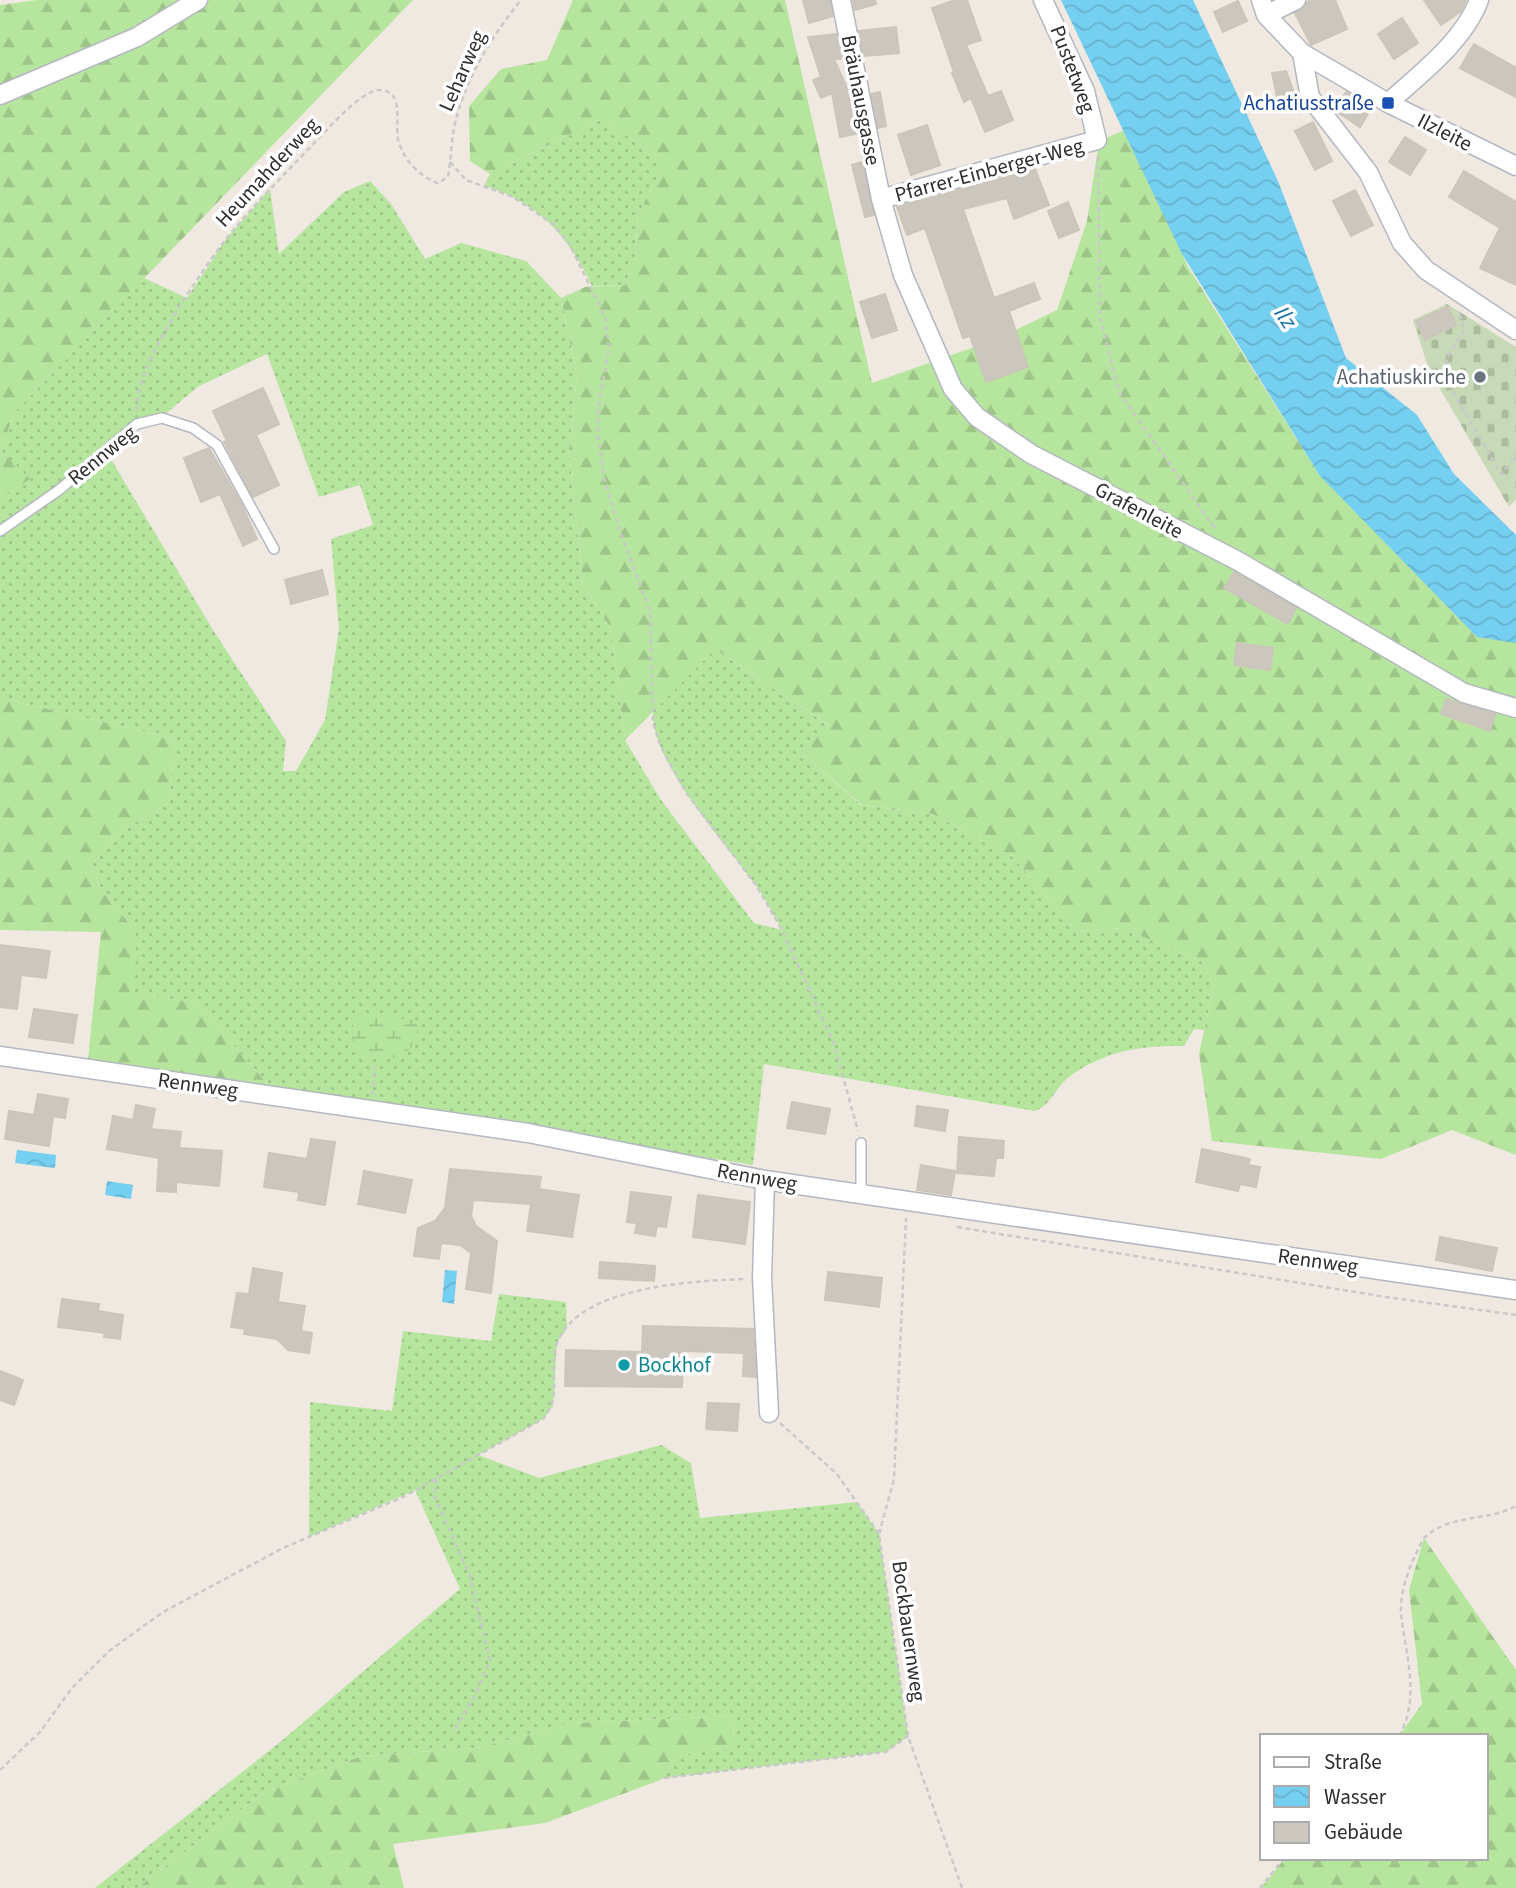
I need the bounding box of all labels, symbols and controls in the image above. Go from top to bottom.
street label: Pustetweg [1043,21,1104,118]
street label: Leharweg [431,25,493,116]
street label: Bräuhausgasse [834,32,888,168]
place label: Achatiusstraße [1243,88,1374,118]
marker: Achatiusstraße [1380,95,1396,111]
street label: Ilzleite [1412,105,1478,159]
street label: Heumahderweg [208,110,326,234]
street label: Pfarrer-Einberger-Weg [891,130,1087,210]
water label: Ilz [1266,299,1305,336]
place label: Achatiuskirche [1337,362,1466,392]
marker: Achatiuskirche [1472,369,1488,385]
street label: Rennweg [61,418,143,492]
street label: Grafenleite [1089,474,1189,546]
street label: Rennweg [156,1065,241,1106]
street label: Rennweg [715,1155,800,1199]
street label: Rennweg [1276,1241,1361,1282]
place label: Bockhof [638,1350,711,1380]
marker: Bockhof [616,1357,632,1373]
street label: Bockbauernweg [884,1559,934,1704]
legend [1260,1734,1488,1860]
text: Straße [1324,1747,1382,1777]
text: Wasser [1324,1782,1387,1812]
text: Gebäude [1324,1817,1403,1847]

